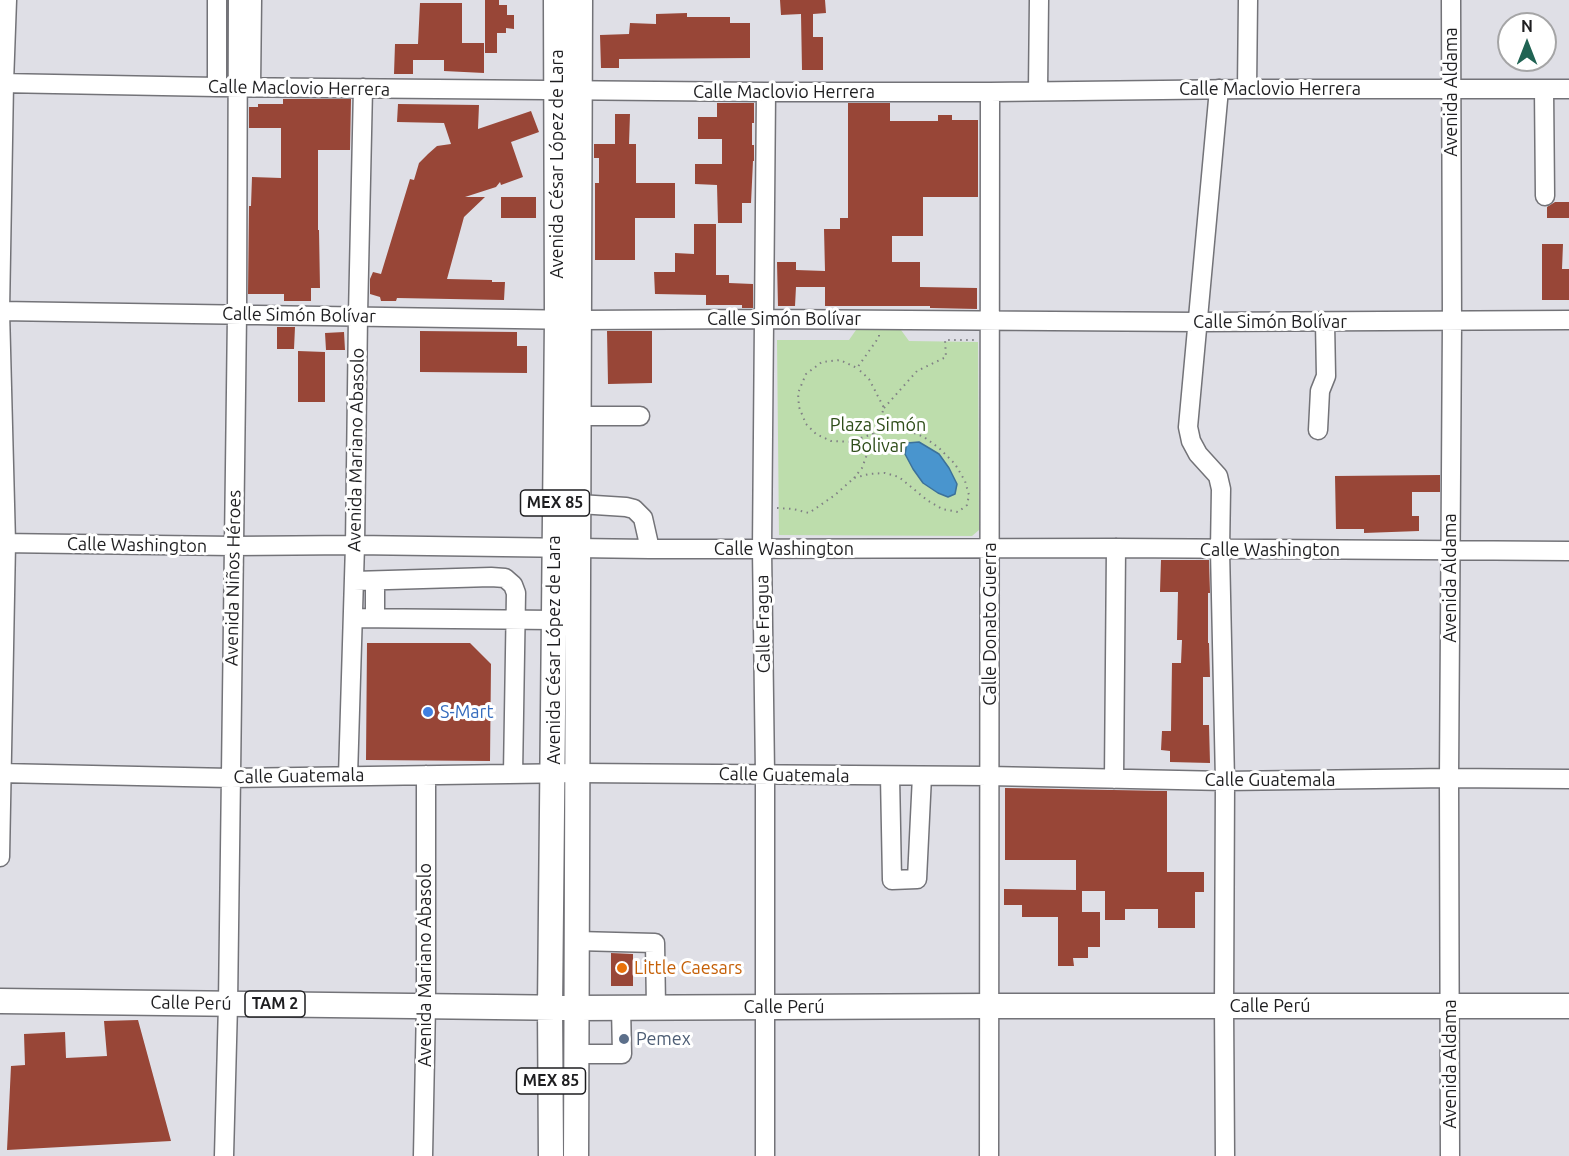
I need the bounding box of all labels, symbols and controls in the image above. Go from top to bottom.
north arrow [1497,12,1557,72]
text: N [1521,17,1533,35]
street label: Avenida Aldama [1440,27,1462,157]
street label: Avenida César López de Lara [546,49,568,279]
street label: Calle Maclovio Herrera [208,76,390,100]
street label: Calle Maclovio Herrera [1179,78,1361,100]
street label: Calle Maclovio Herrera [693,81,875,103]
street label: Calle Simón Bolívar [222,303,376,327]
street label: Calle Simón Bolívar [707,308,861,330]
street label: Calle Simón Bolívar [1193,311,1347,333]
street label: Avenida Mariano Abasolo [343,348,369,552]
park label: Plaza Simón Bolivar [830,414,926,456]
street label: Avenida Niños Héroes [221,490,245,666]
road number: MEX 85 [520,490,590,516]
street label: Avenida Aldama [1439,513,1461,643]
street label: Calle Washington [67,533,207,557]
street label: Avenida César López de Lara [543,535,565,765]
street label: Calle Washington [714,538,854,560]
street label: Calle Washington [1200,539,1340,561]
street label: Calle Donato Guerra [979,542,1001,706]
street label: Calle Fragua [751,574,775,674]
place label: S-Mart [440,701,493,723]
marker: S-Mart [421,705,435,719]
street label: Calle Guatemala [718,763,850,787]
street label: Calle Guatemala [233,764,365,788]
street label: Calle Guatemala [1204,769,1336,791]
street label: Avenida Mariano Abasolo [414,863,436,1067]
place label: Little Caesars [634,957,742,979]
marker: Little Caesars [615,961,629,975]
street label: Calle Perú [150,991,232,1015]
road number: TAM 2 [245,991,305,1017]
street label: Calle Perú [1229,995,1311,1017]
street label: Calle Perú [743,996,825,1018]
street label: Avenida Aldama [1439,999,1461,1129]
place label: Pemex [636,1028,691,1050]
marker: Pemex [617,1032,631,1046]
road number: MEX 85 [516,1068,586,1094]

